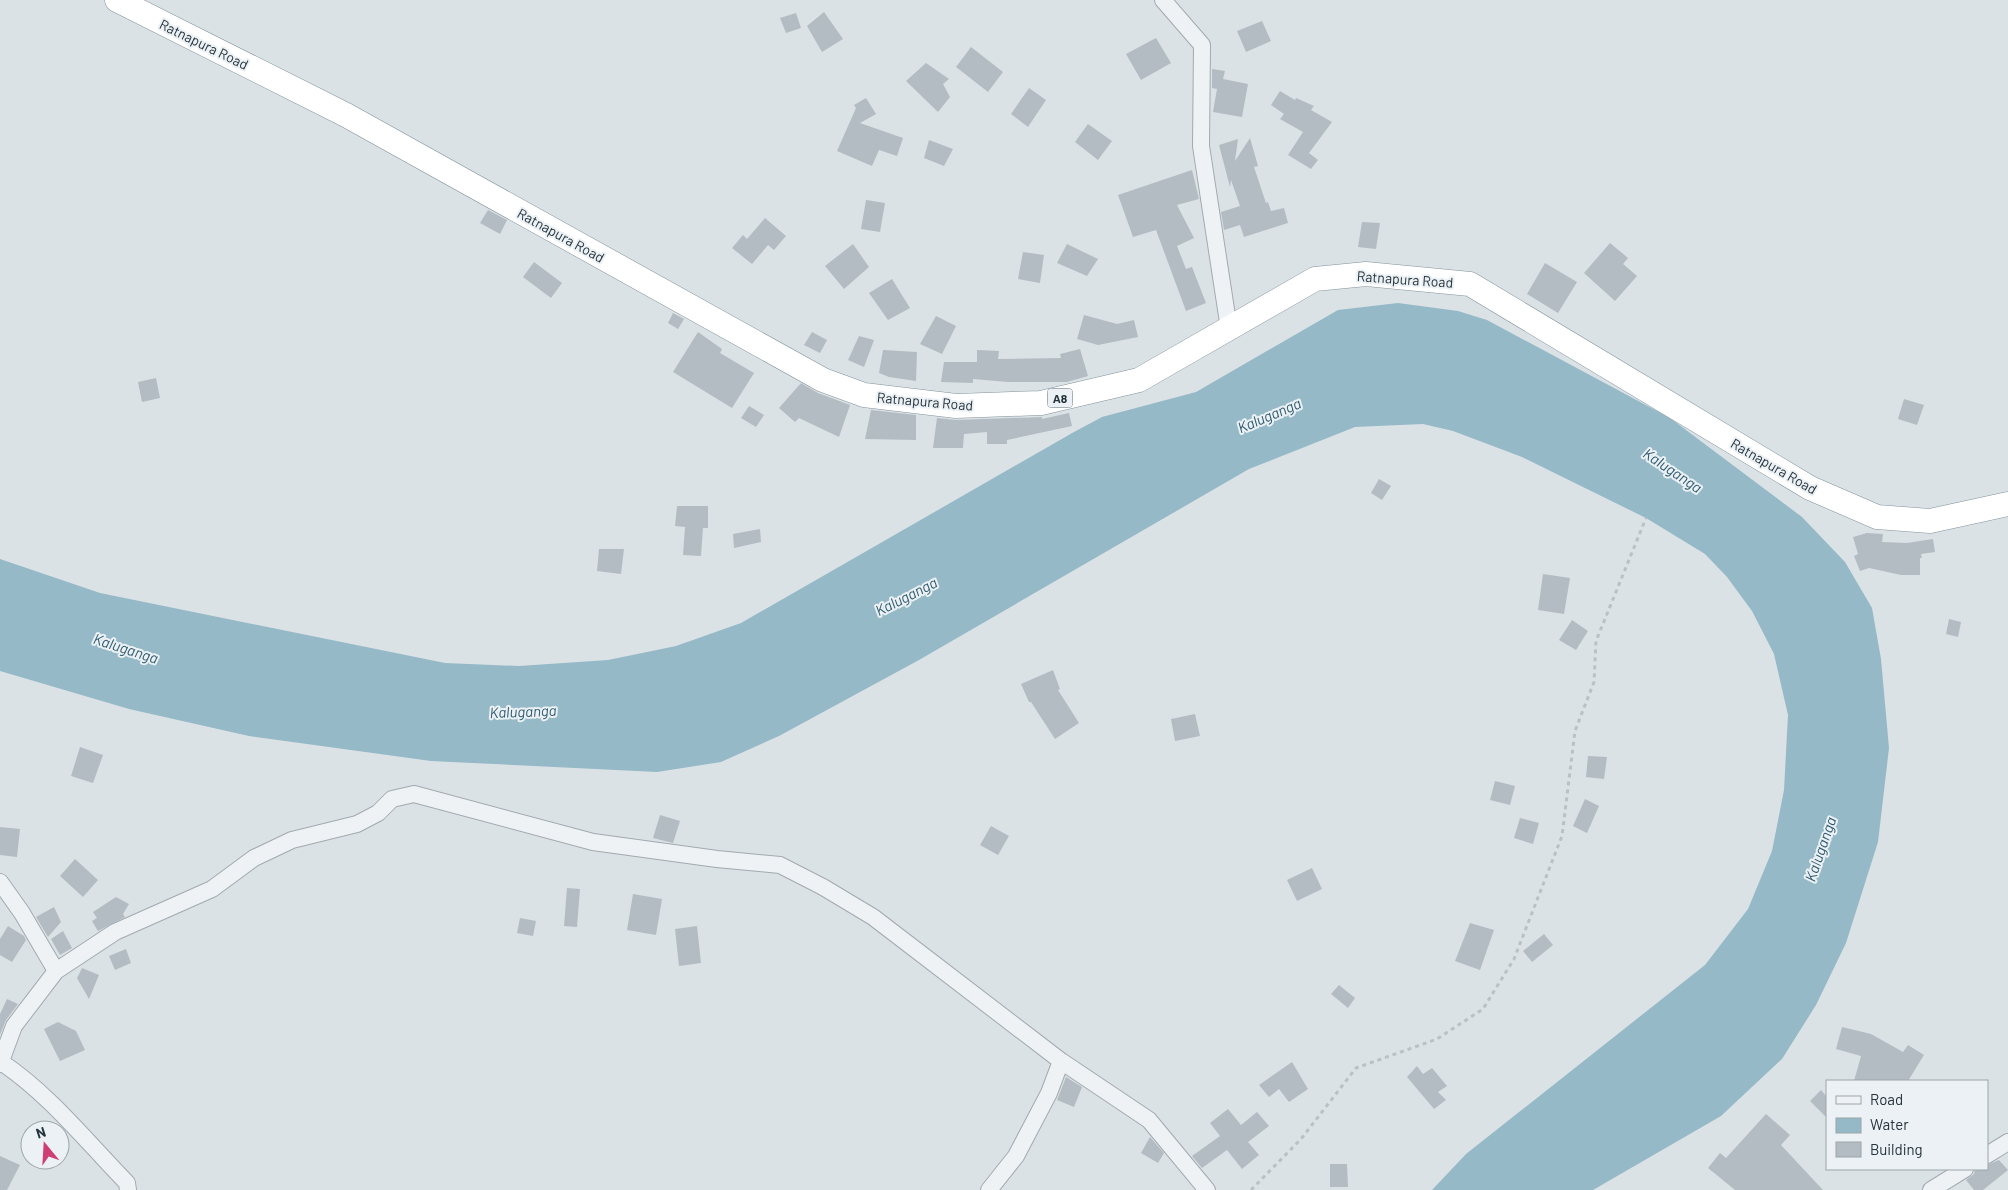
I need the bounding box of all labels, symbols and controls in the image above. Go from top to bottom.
street label: Ratnapura Road [157,15,251,73]
street label: Ratnapura Road [515,204,607,266]
street label: Ratnapura Road [1356,267,1454,291]
street label: Ratnapura Road [876,388,974,414]
road number: A8 [1048,388,1072,408]
water label: Kaluganga [1235,394,1303,436]
street label: Ratnapura Road [1728,434,1820,498]
water label: Kaluganga [1640,444,1706,496]
water label: Kaluganga [872,573,940,619]
water label: Kaluganga [91,629,161,667]
water label: Kaluganga [489,701,557,721]
water label: Kaluganga [1801,814,1839,884]
legend [1826,1080,1988,1170]
text: Road [1870,1090,1903,1108]
text: Water [1870,1115,1909,1133]
north arrow [20,1120,70,1170]
text: N [34,1123,48,1142]
text: Building [1870,1140,1923,1158]

